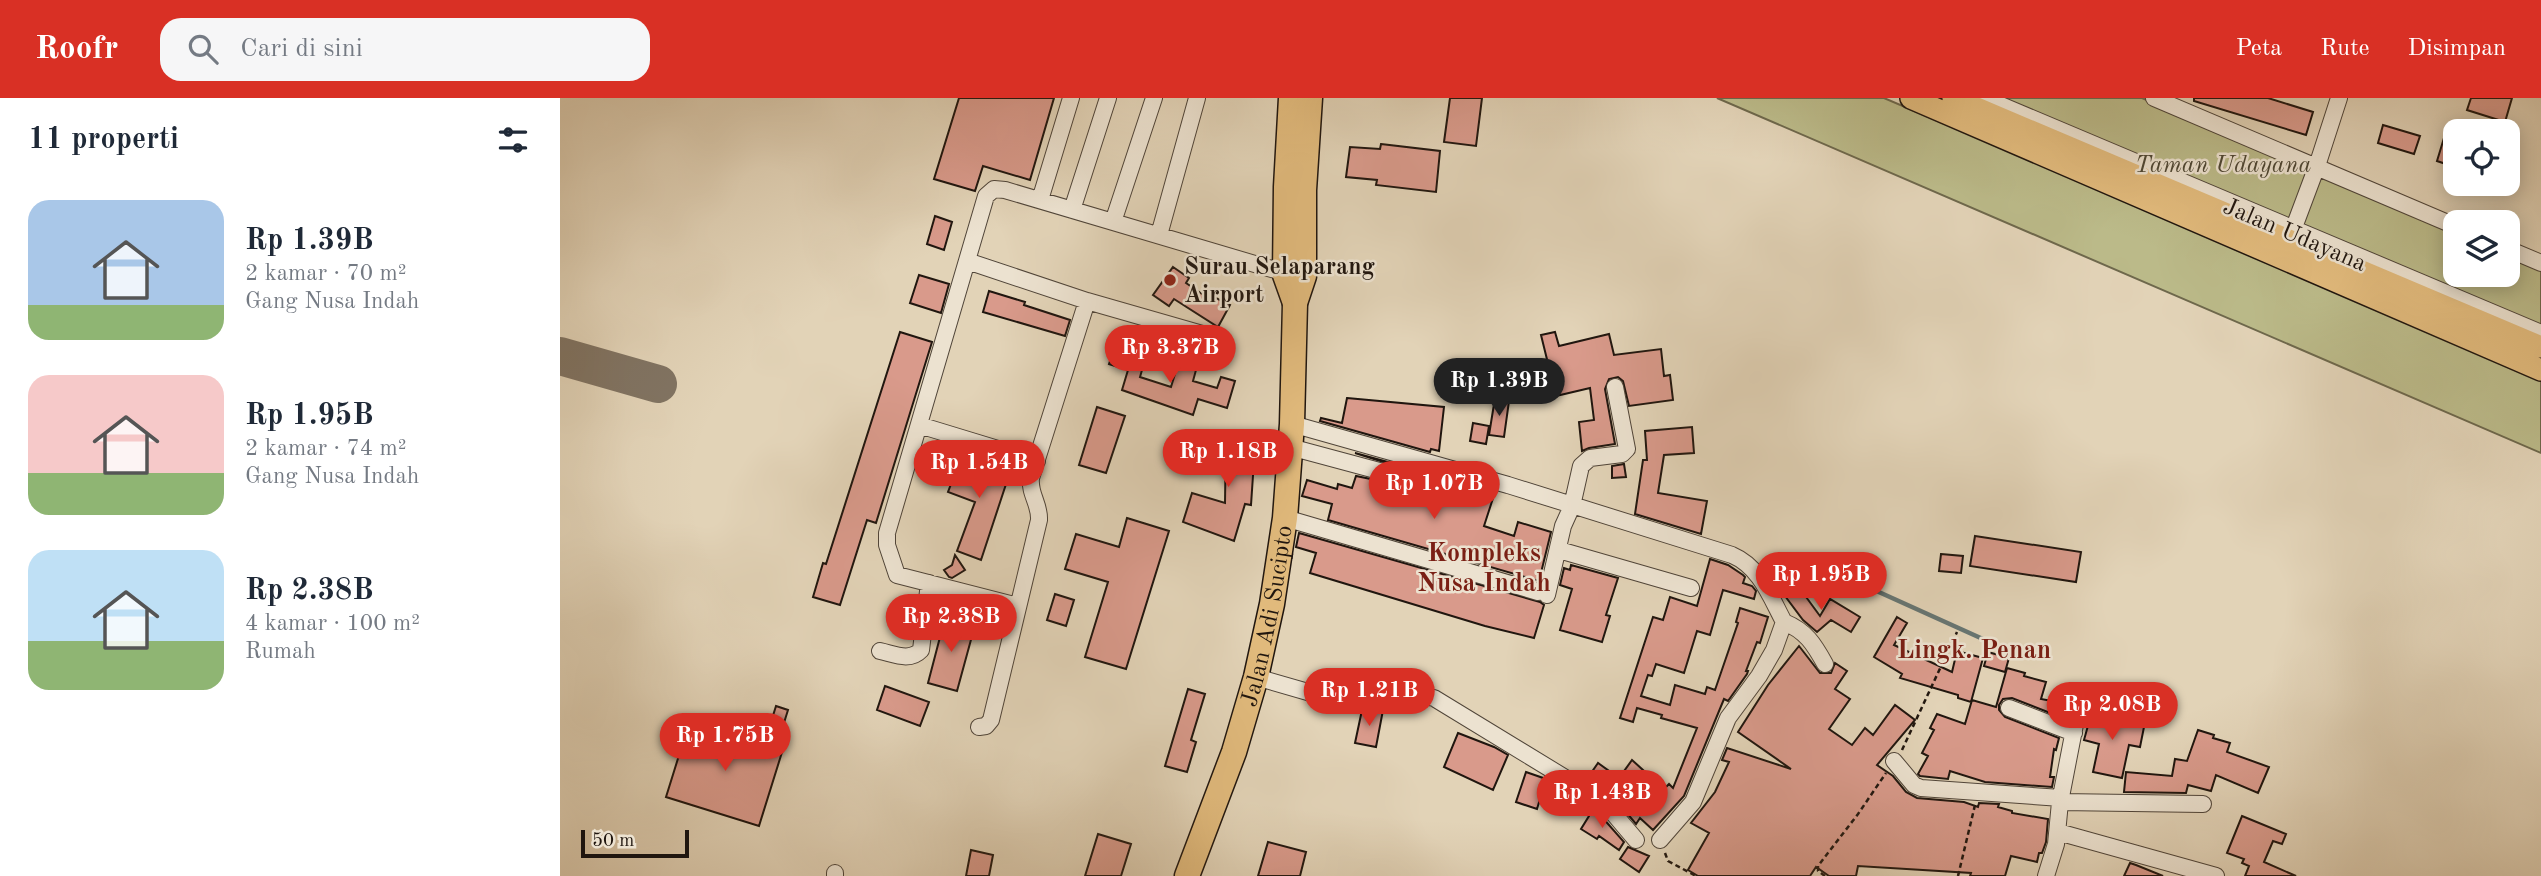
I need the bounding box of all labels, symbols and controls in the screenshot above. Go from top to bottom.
search box [160,18,650,81]
icon: search [184,30,222,68]
text: Roofr [35,33,118,66]
text: Cari di sini [240,36,363,62]
text: Peta [2236,37,2282,61]
text: Rute [2320,37,2370,61]
text: Disimpan [2408,37,2506,61]
map controls [2443,119,2520,287]
button: locate [2443,119,2520,196]
icon: filters [494,121,532,159]
text: 11 properti [28,125,179,155]
park label: Taman Udayana [2135,154,2311,178]
street label: Jalan Udayana [2219,195,2369,277]
button: layers [2443,210,2520,287]
text: Rp 1.39B [245,226,374,256]
icon: home [84,228,168,312]
place label: Surau Selaparang Airport [1184,256,1376,308]
text: 2 kamar · 70 m² [245,262,407,285]
marker: Surau Selaparang Airport [1162,272,1178,288]
text: Gang Nusa Indah [245,290,419,313]
pin: Rp 3.37B [1098,326,1242,385]
text: Rp 3.37B [1121,336,1219,359]
pin: Rp 1.39B [1427,358,1571,418]
text: Rp 1.39B [1450,369,1548,392]
text: Rp 1.95B [245,401,374,431]
icon: home [84,403,168,487]
pin: Rp 1.18B [1156,430,1300,489]
text: 2 kamar · 74 m² [245,437,407,460]
pin: Rp 1.54B [907,440,1051,500]
text: Rp 1.18B [1179,440,1277,463]
text: Rp 1.54B [930,451,1028,474]
pin: Rp 1.07B [1362,462,1506,521]
text: Gang Nusa Indah [245,465,419,488]
text: Rp 1.07B [1385,472,1483,495]
street label: Jalan Adi Sucipto [1238,524,1298,710]
district label: Kompleks Nusa Indah [1417,541,1551,597]
pin: Rp 1.95B [1749,552,1893,612]
text: Rp 1.95B [1772,563,1870,586]
text: Rp 2.38B [245,576,374,606]
icon: home [84,578,168,662]
pin: Rp 2.38B [879,594,1023,654]
text: Rp 2.38B [902,605,1000,628]
text: 4 kamar · 100 m² [245,612,420,635]
district label: Lingk. Penan [1897,638,2051,664]
text: Rumah [245,640,316,663]
pin: Rp 1.21B [1297,668,1441,728]
text: Rp 1.21B [1320,679,1418,702]
pin: Rp 2.08B [2040,682,2184,742]
text: Rp 2.08B [2063,693,2161,716]
pin: Rp 1.75B [653,714,797,773]
text: Rp 1.75B [676,724,774,747]
pin: Rp 1.43B [1530,770,1674,830]
text: Rp 1.43B [1553,781,1651,804]
scale bar [581,827,690,859]
text: 50 m [592,832,634,851]

